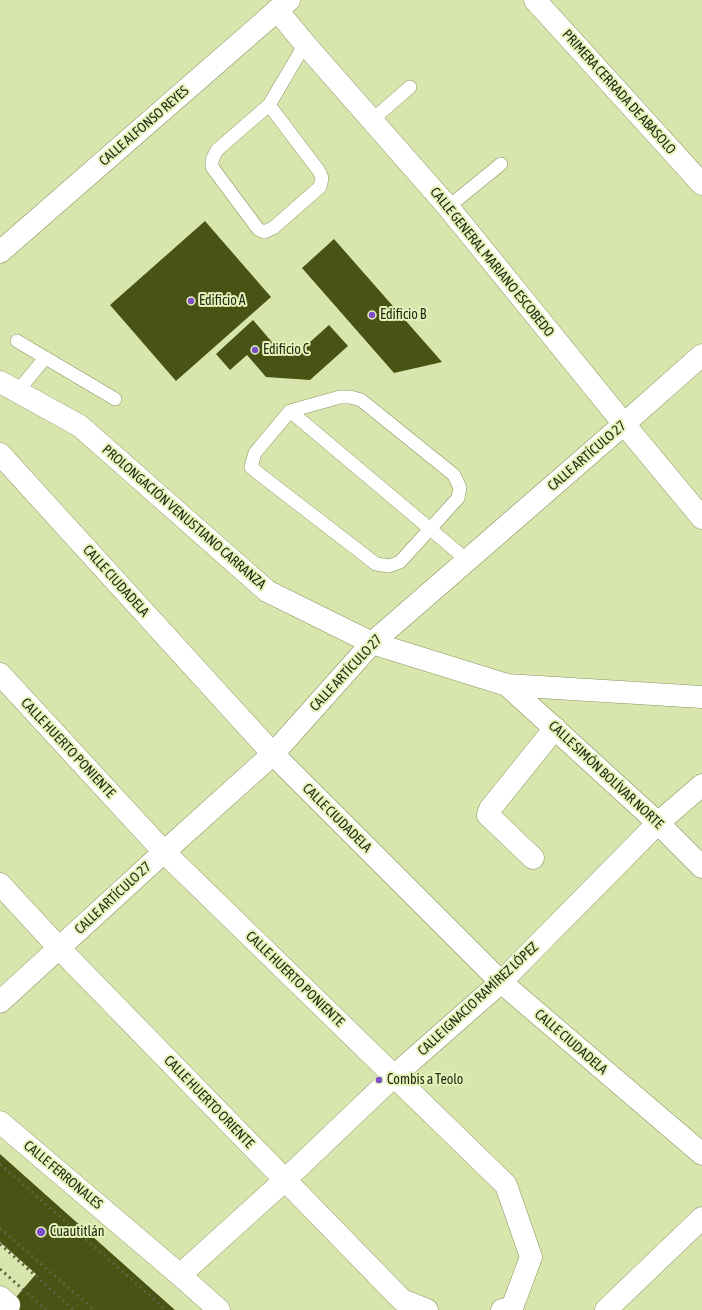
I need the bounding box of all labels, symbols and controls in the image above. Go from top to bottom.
street label: PRIMERA CERRADA DE ABASOLO [559,26,679,158]
street label: CALLE ALFONSO REYES [96,83,192,169]
street label: CALLE GENERAL MARIANO ESCOBEDO [427,184,557,340]
place label: Edificio A [199,293,246,309]
marker: Edificio A [186,296,196,306]
place label: Edificio B [380,307,426,323]
marker: Edificio B [367,310,377,320]
place label: Edificio C [263,342,309,358]
marker: Edificio C [250,345,260,355]
street label: CALLE ARTÍCULO 27 [544,417,630,495]
street label: PROLONGACIÓN VENUSTIANO CARRANZA [99,441,269,593]
street label: CALLE CIUDADELA [79,542,153,620]
street label: CALLE ARTÍCULO 27 [306,631,386,715]
street label: CALLE HUERTO PONIENTE [17,695,119,801]
street label: CALLE SIMÓN BOLÍVAR NORTE [545,717,667,833]
street label: CALLE CIUDADELA [299,780,375,856]
street label: CALLE ARTÍCULO 27 [71,858,155,938]
street label: CALLE HUERTO PONIENTE [242,928,348,1030]
street label: CALLE IGNACIO RAMÍREZ LÓPEZ [414,939,542,1059]
street label: CALLE CIUDADELA [531,1006,611,1078]
street label: CALLE HUERTO ORIENTE [160,1052,258,1152]
place label: Combis a Teolo [387,1072,463,1088]
marker: Combis a Teolo [374,1075,384,1085]
street label: CALLE FERRONALES [20,1137,106,1213]
place label: Cuautitlán [50,1224,105,1240]
marker: Cuautitlán [35,1226,47,1238]

